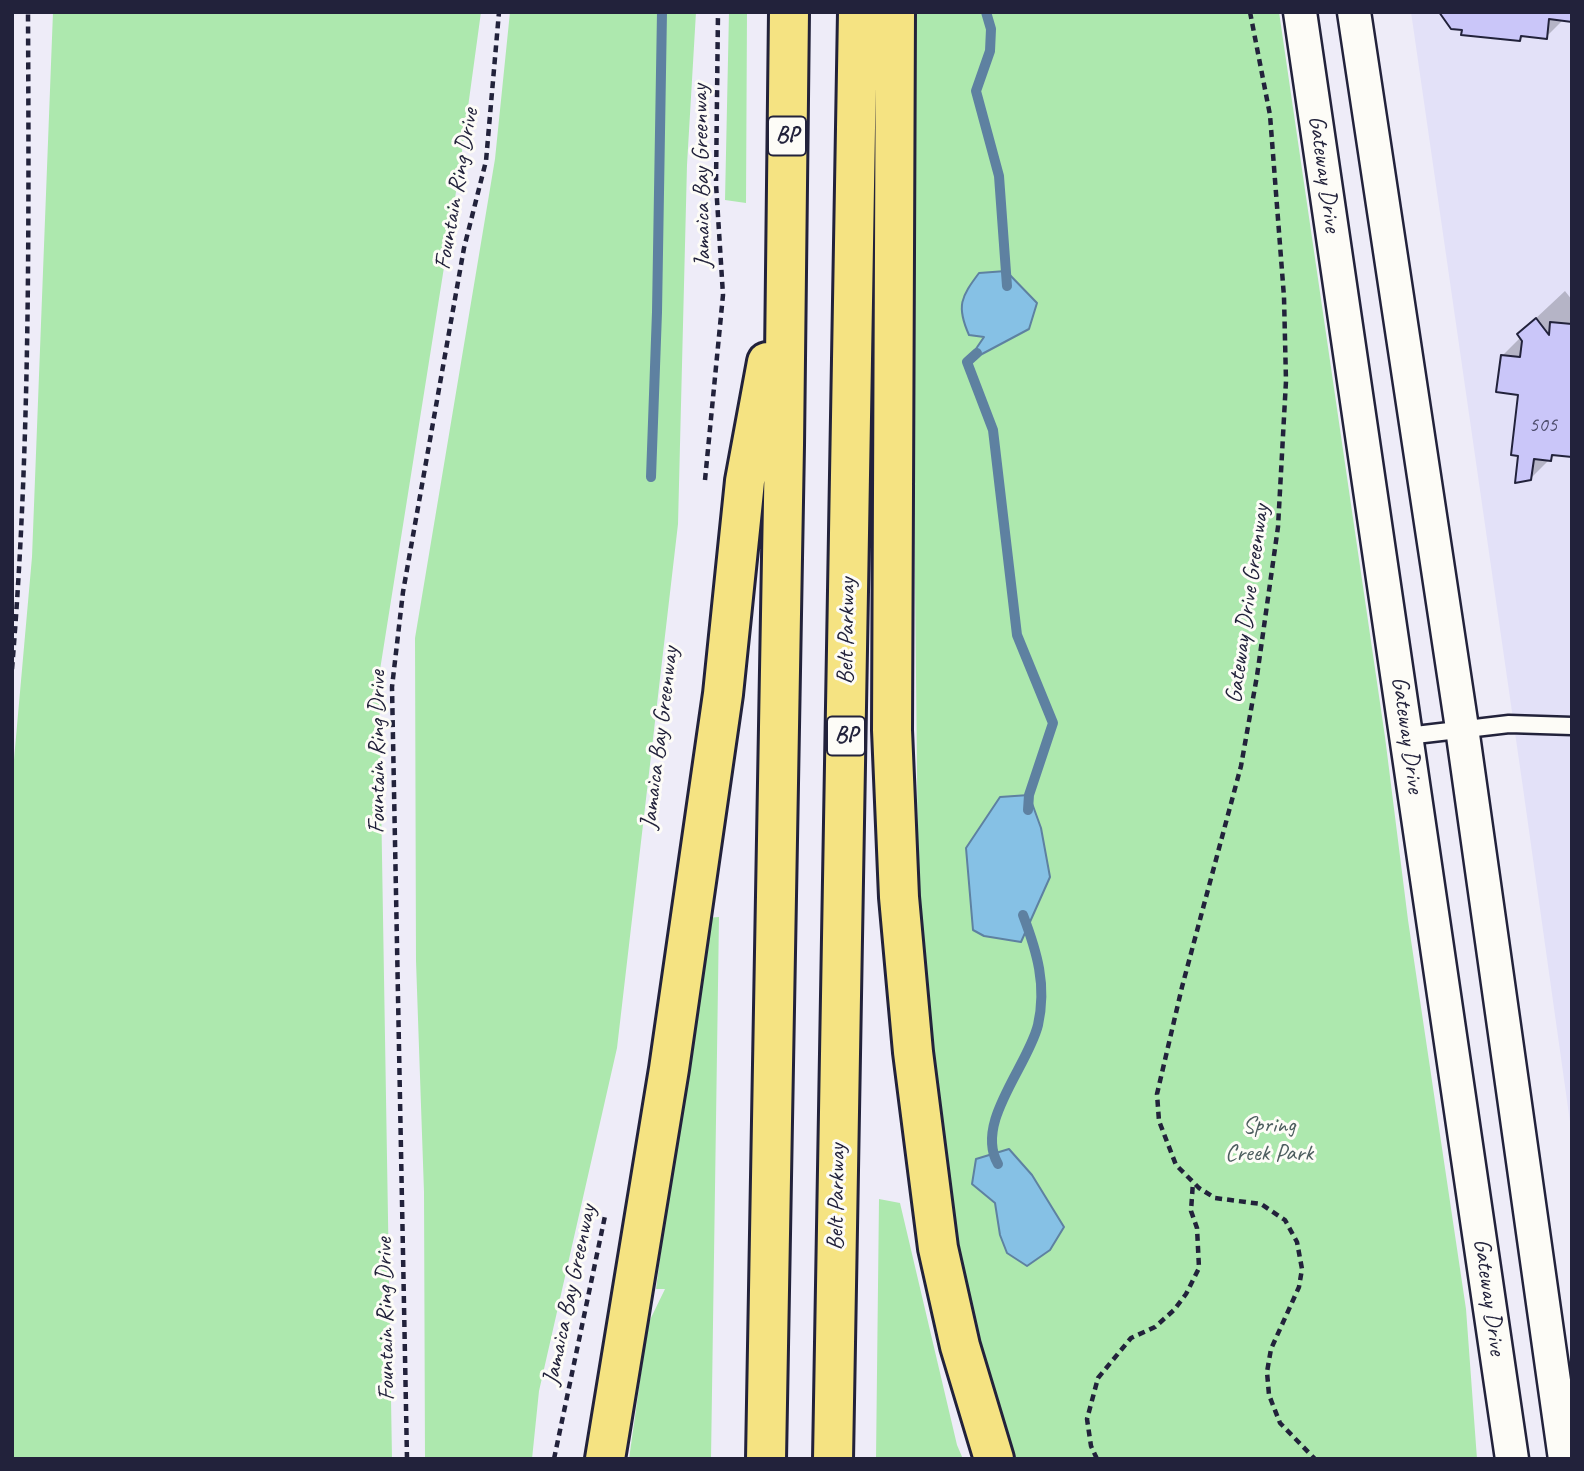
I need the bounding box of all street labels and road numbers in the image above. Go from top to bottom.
street label: Jamaica Bay Greenway [686,84,718,268]
street label: Fountain Ring Drive [429,106,485,272]
street label: Gateway Drive [1302,114,1346,234]
road number: BP [768,116,806,155]
street label: Gateway Drive Greenway [1220,503,1276,705]
street label: Belt Parkway [832,577,862,685]
street label: Jamaica Bay Greenway [635,645,685,831]
street label: Fountain Ring Drive [364,670,392,834]
street label: Gateway Drive [1385,675,1429,795]
road number: BP [827,716,865,756]
street label: Belt Parkway [822,1143,852,1251]
street label: Jamaica Bay Greenway [537,1202,603,1388]
street label: Fountain Ring Drive [370,1237,402,1401]
street label: Gateway Drive [1467,1237,1511,1357]

